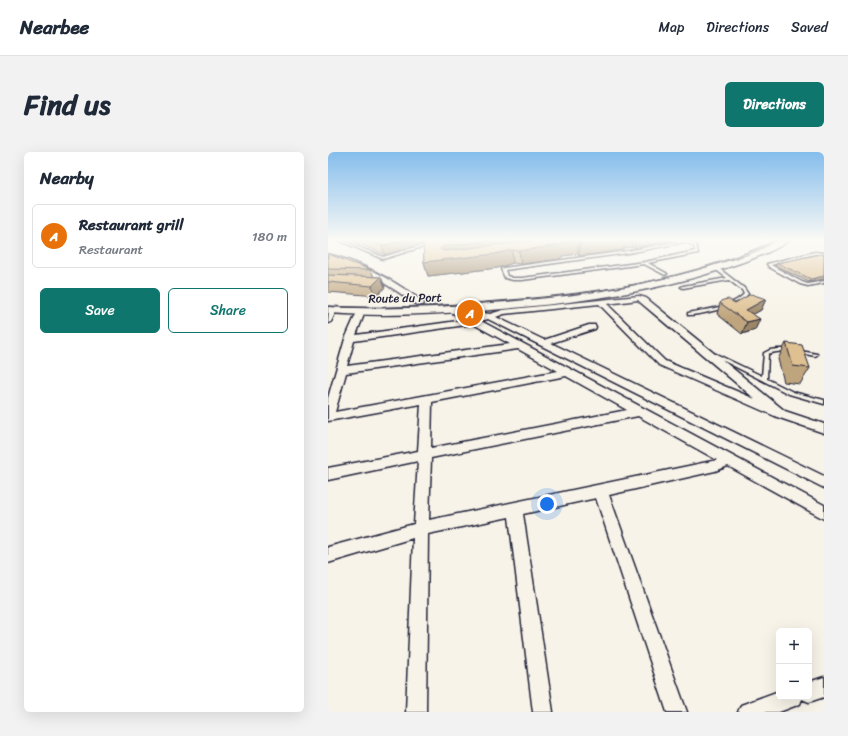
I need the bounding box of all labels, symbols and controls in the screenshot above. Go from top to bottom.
text: Nearbee [20,11,89,44]
text: Map [658,15,684,40]
text: Directions [706,15,769,40]
text: Saved [791,15,828,40]
text: Find us [24,80,111,129]
button: Directions [725,82,824,127]
text: Nearby [40,163,94,193]
text: Restaurant grill [79,212,183,238]
text: A [50,225,58,248]
text: 180 m [252,225,287,248]
text: Restaurant [79,238,143,261]
street label: Route du Port [368,286,442,310]
button: Save [40,288,160,333]
button: Share [168,288,288,333]
pin: A [457,298,483,328]
your location [537,494,557,514]
map controls [776,628,812,700]
button: + [776,628,812,664]
button: − [776,664,812,700]

